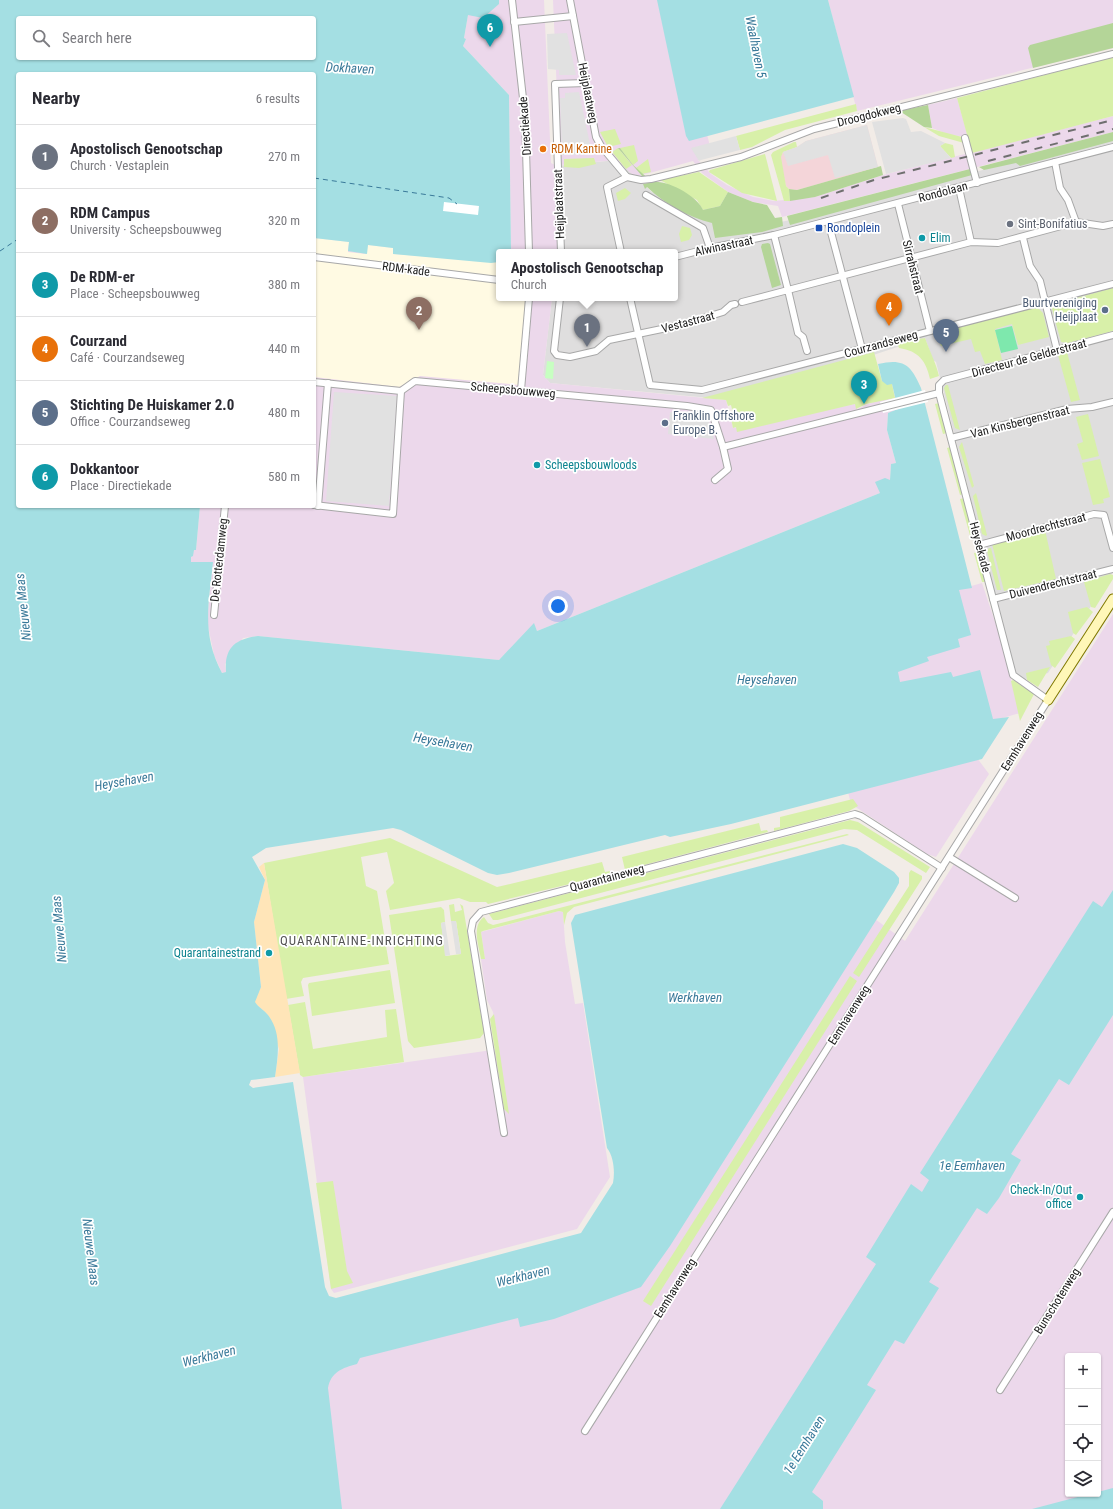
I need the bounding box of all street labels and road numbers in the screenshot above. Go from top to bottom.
street label: Heijplaatweg [575,61,601,125]
street label: Directiekade [516,96,534,156]
street label: Droogdokweg [836,100,902,130]
street label: Heijplaatstraat [551,168,567,239]
street label: Rondolaan [917,179,969,205]
street label: Alwinastraat [694,233,755,259]
street label: Sirrahstraat [900,239,927,296]
street label: RDM-kade [381,259,431,279]
street label: Vestastraat [660,308,716,336]
street label: Courzandseweg [843,327,919,361]
street label: Directeur de Gelderstraat [970,336,1088,380]
street label: Scheepsbouwweg [470,379,556,401]
street label: Van Kinsbergenstraat [969,403,1071,441]
street label: Moordrechtstraat [1005,509,1088,544]
street label: De Rotterdamweg [208,517,230,602]
street label: Heysekade [967,520,994,574]
street label: Duivendrechtstraat [1008,566,1099,602]
street label: Eemhavenweg [998,708,1046,773]
street label: Quarantaineweg [568,861,646,895]
street label: Eemhavenweg [825,982,873,1047]
street label: Eemhavenweg [651,1255,699,1320]
street label: Bunschotenweg [1031,1265,1083,1337]

